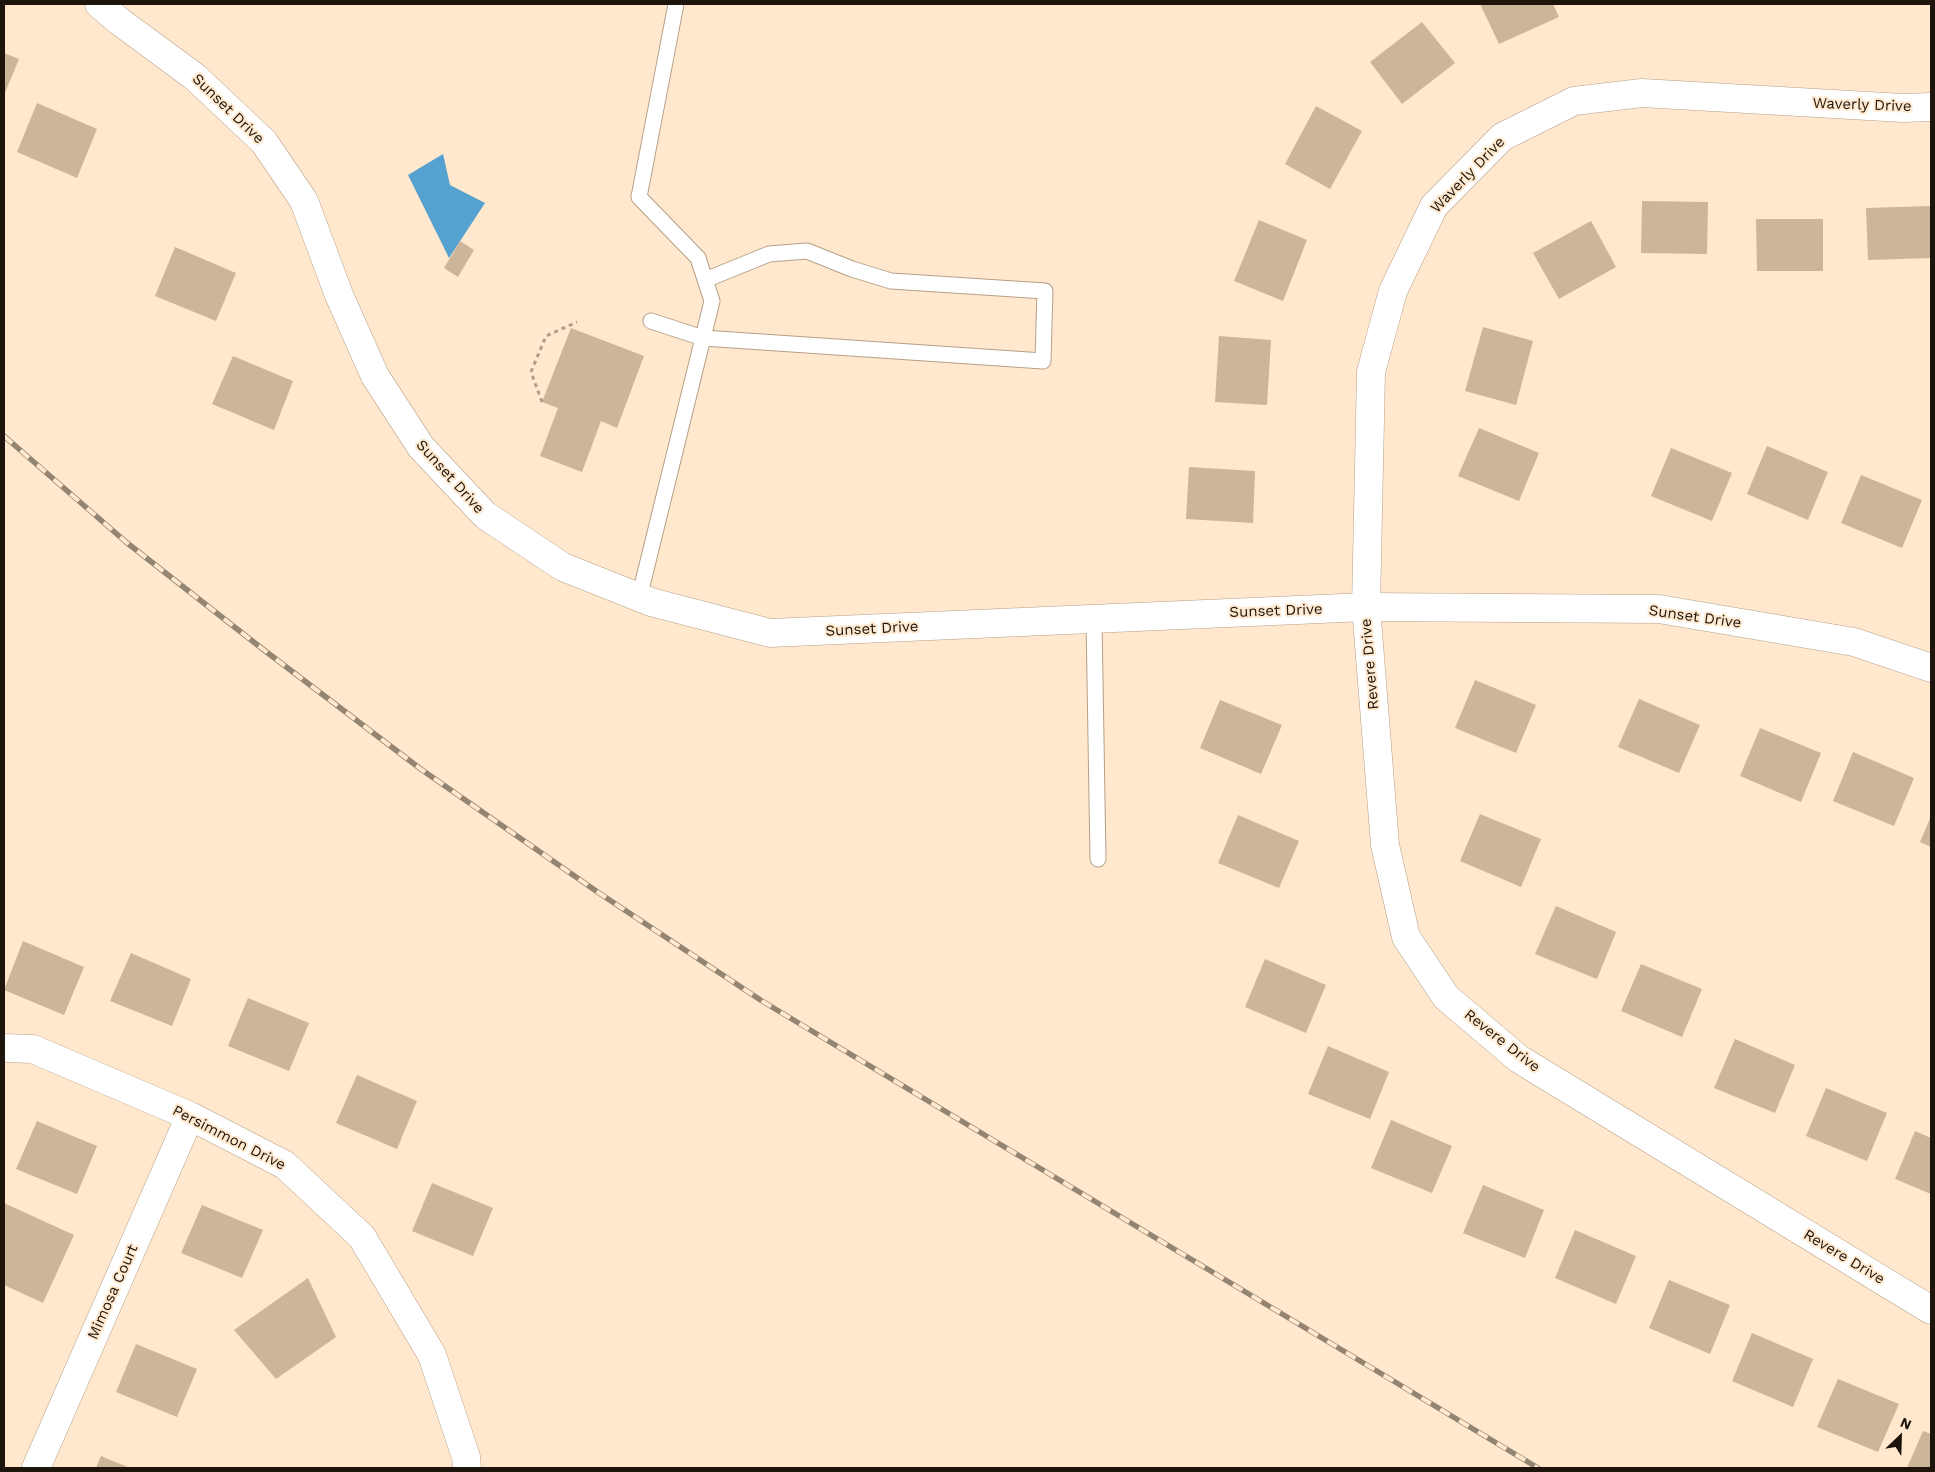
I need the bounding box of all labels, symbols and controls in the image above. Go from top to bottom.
street label: Sunset Drive [188,70,268,148]
street label: Waverly Drive [1812,94,1912,116]
street label: Waverly Drive [1427,133,1509,217]
street label: Sunset Drive [412,436,488,518]
street label: Sunset Drive [1229,600,1323,622]
street label: Sunset Drive [1648,602,1742,632]
street label: Sunset Drive [825,618,919,640]
street label: Revere Drive [1357,618,1383,710]
street label: Revere Drive [1460,1006,1544,1076]
street label: Persimmon Drive [169,1102,289,1174]
street label: Revere Drive [1800,1226,1888,1288]
street label: Mimosa Court [84,1242,142,1342]
north arrow [1875,1412,1925,1462]
text: N [1898,1414,1914,1433]

